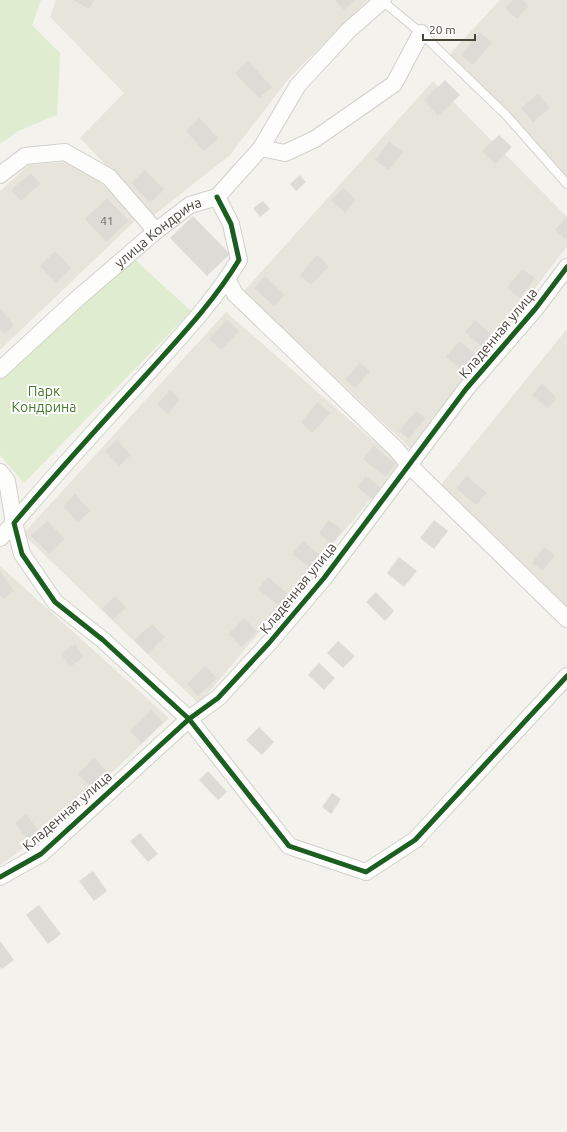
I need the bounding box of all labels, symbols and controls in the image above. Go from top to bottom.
scale bar [423,16,475,42]
text: 20 m [429,23,456,36]
street label: улица Кондрина [111,194,203,271]
house number: 41 [100,214,114,227]
street label: Кладенная улица [456,285,540,381]
park label: Парк Кондрина [12,383,76,415]
street label: Кладенная улица [256,539,340,637]
street label: Кладенная улица [19,768,115,854]

